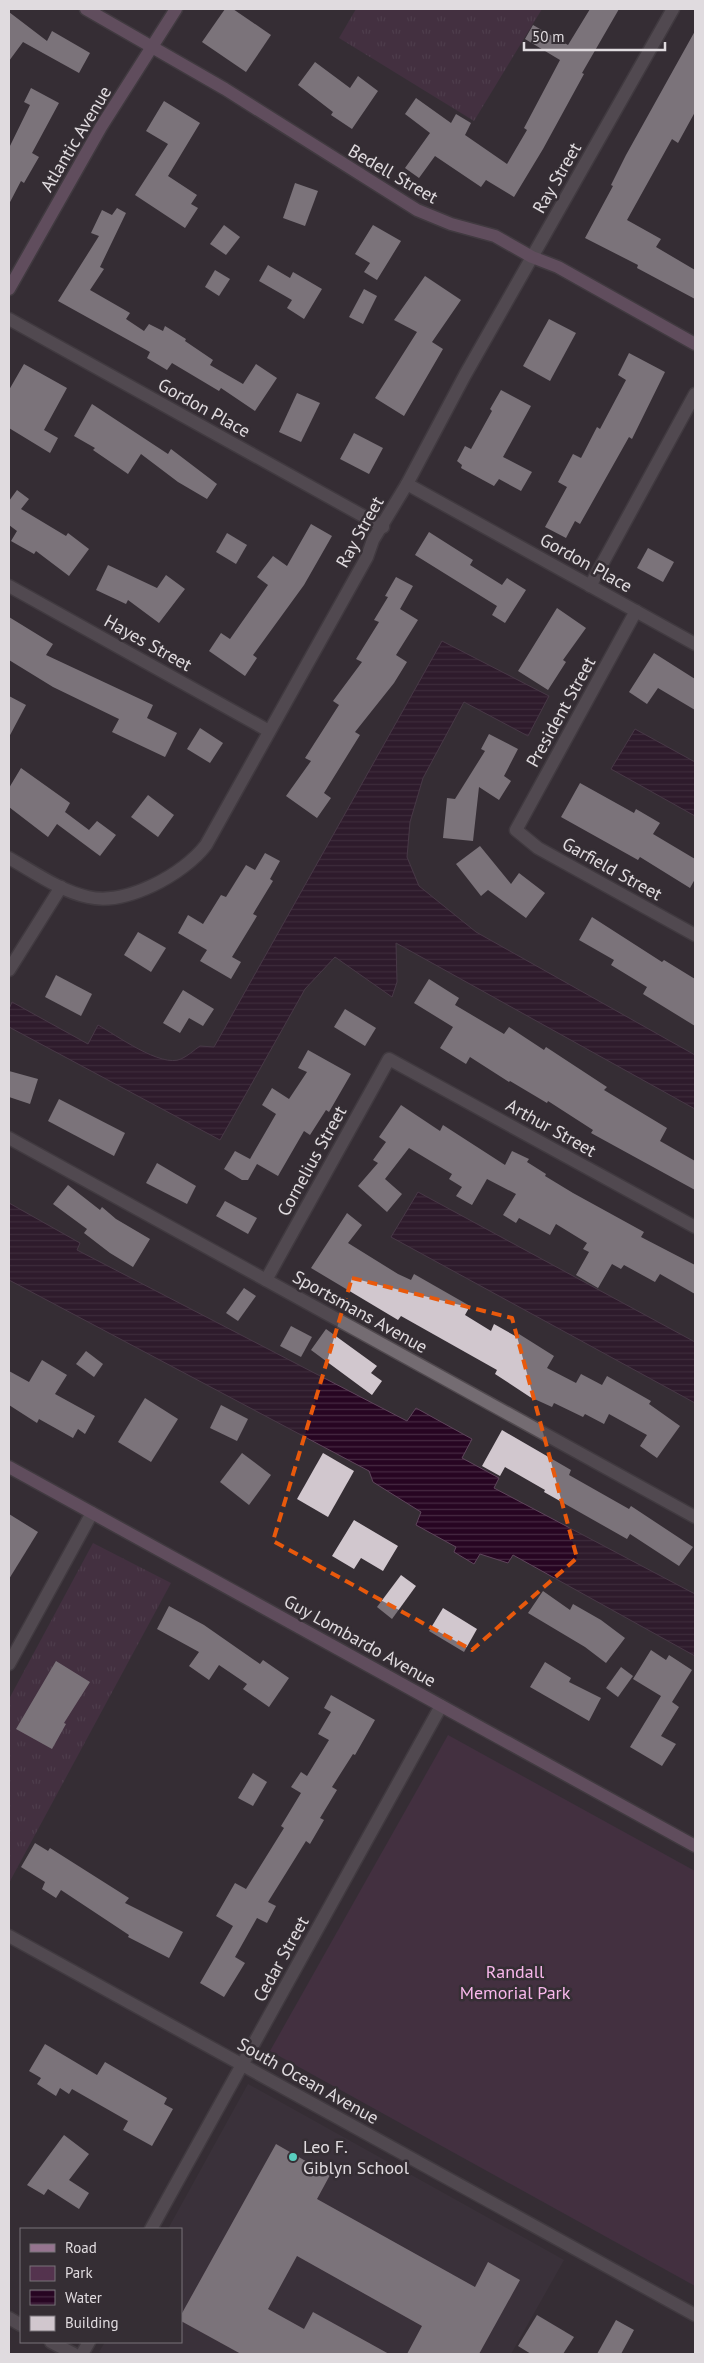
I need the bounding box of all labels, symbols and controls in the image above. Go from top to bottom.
scale bar [524,20,665,52]
text: 50 m [532,27,565,46]
street label: Atlantic Avenue [35,82,116,196]
street label: Ray Street [527,138,586,217]
street label: Bedell Street [344,139,442,208]
street label: Gordon Place [154,373,254,442]
street label: Ray Street [331,492,389,571]
street label: Gordon Place [536,528,636,597]
street label: Hayes Street [100,609,196,676]
street label: President Street [521,653,600,771]
street label: Garfield Street [558,832,666,905]
street label: Arthur Street [502,1093,600,1162]
street label: Cornelius Street [272,1102,351,1220]
street label: Sportsmans Avenue [289,1265,432,1358]
street label: Guy Lombardo Avenue [280,1589,440,1692]
street label: Cedar Street [248,1912,313,2006]
park label: Randall Memorial Park [460,1960,571,2004]
street label: South Ocean Avenue [234,2032,383,2129]
place label: Leo F. Giblyn School [303,2135,410,2179]
marker: Leo F. Giblyn School [287,2151,299,2163]
legend [20,2228,182,2343]
text: Road [65,2238,97,2257]
text: Park [65,2263,93,2282]
text: Water [65,2288,102,2307]
text: Building [65,2313,119,2332]

